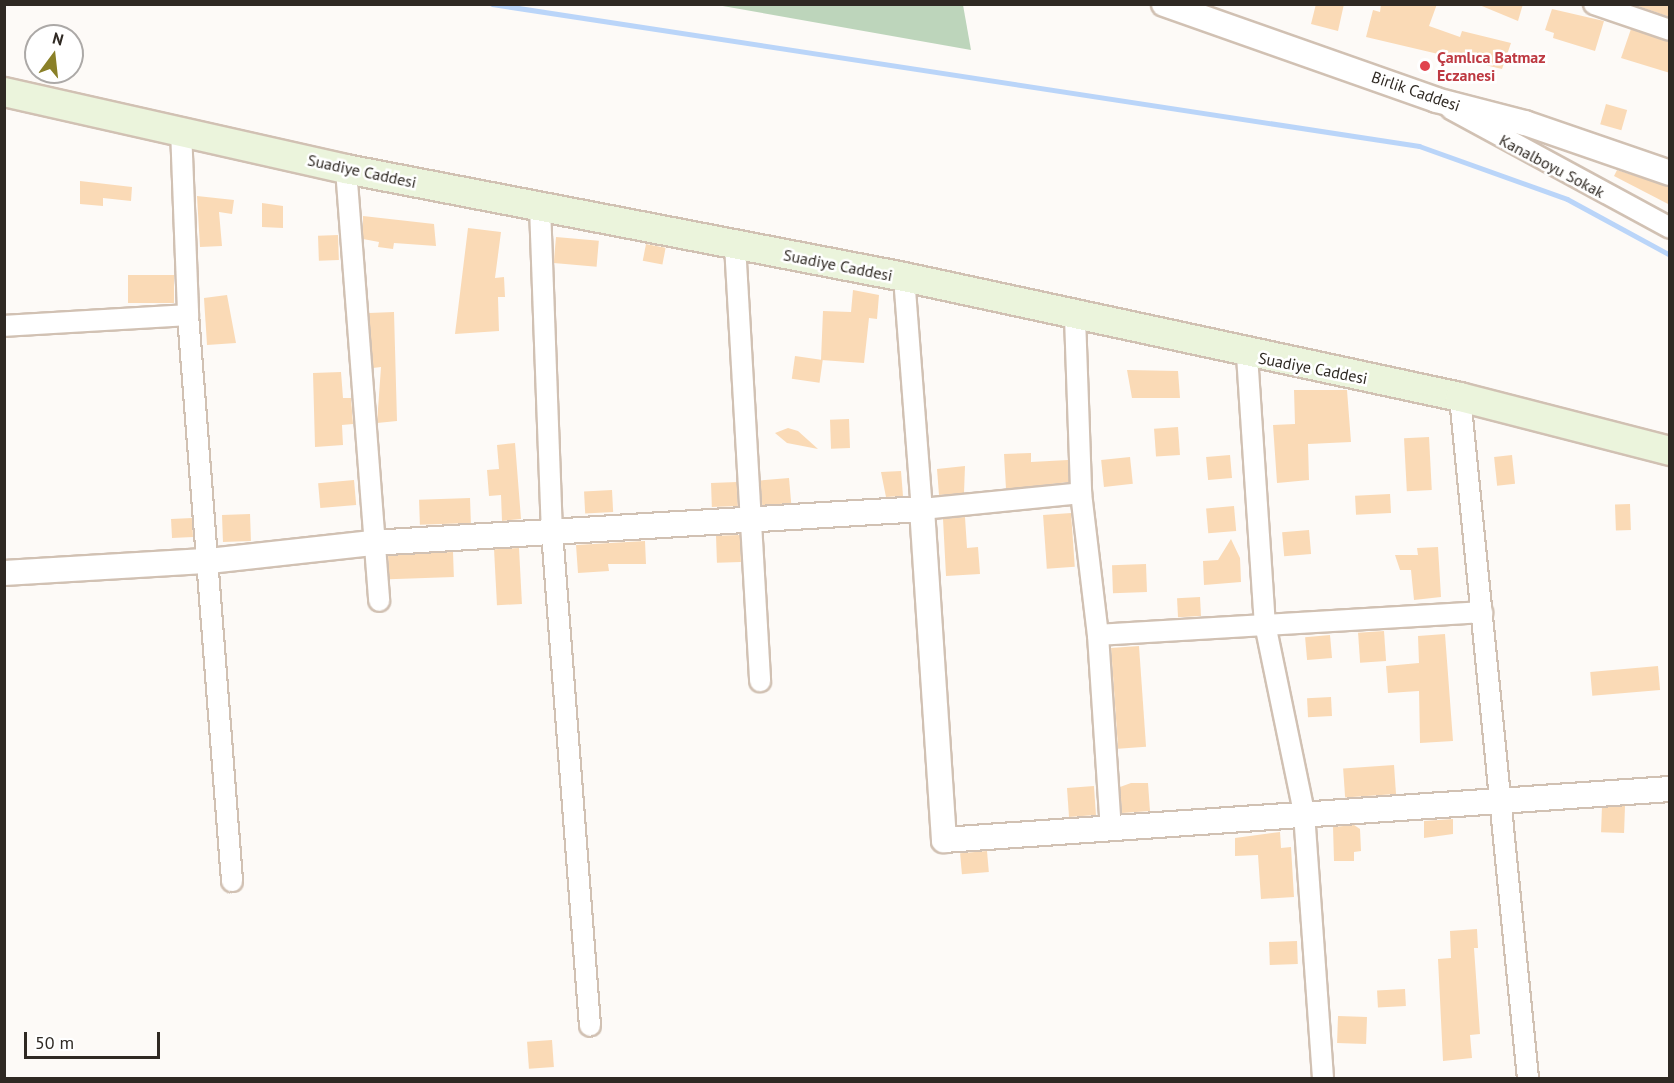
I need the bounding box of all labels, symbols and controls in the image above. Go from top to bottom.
north arrow [24,24,84,84]
text: N [50,28,66,50]
place label: Çamlıca Batmaz Eczanesi [1437,47,1546,85]
marker: Çamlıca Batmaz Eczanesi [1418,59,1432,73]
street label: Birlik Caddesi [1369,67,1463,115]
street label: Kanalboyu Sokak [1496,130,1608,202]
street label: Suadiye Caddesi [306,150,418,192]
street label: Suadiye Caddesi [782,245,894,285]
street label: Suadiye Caddesi [1257,348,1369,388]
scale bar [27,1020,164,1058]
text: 50 m [35,1031,74,1054]

